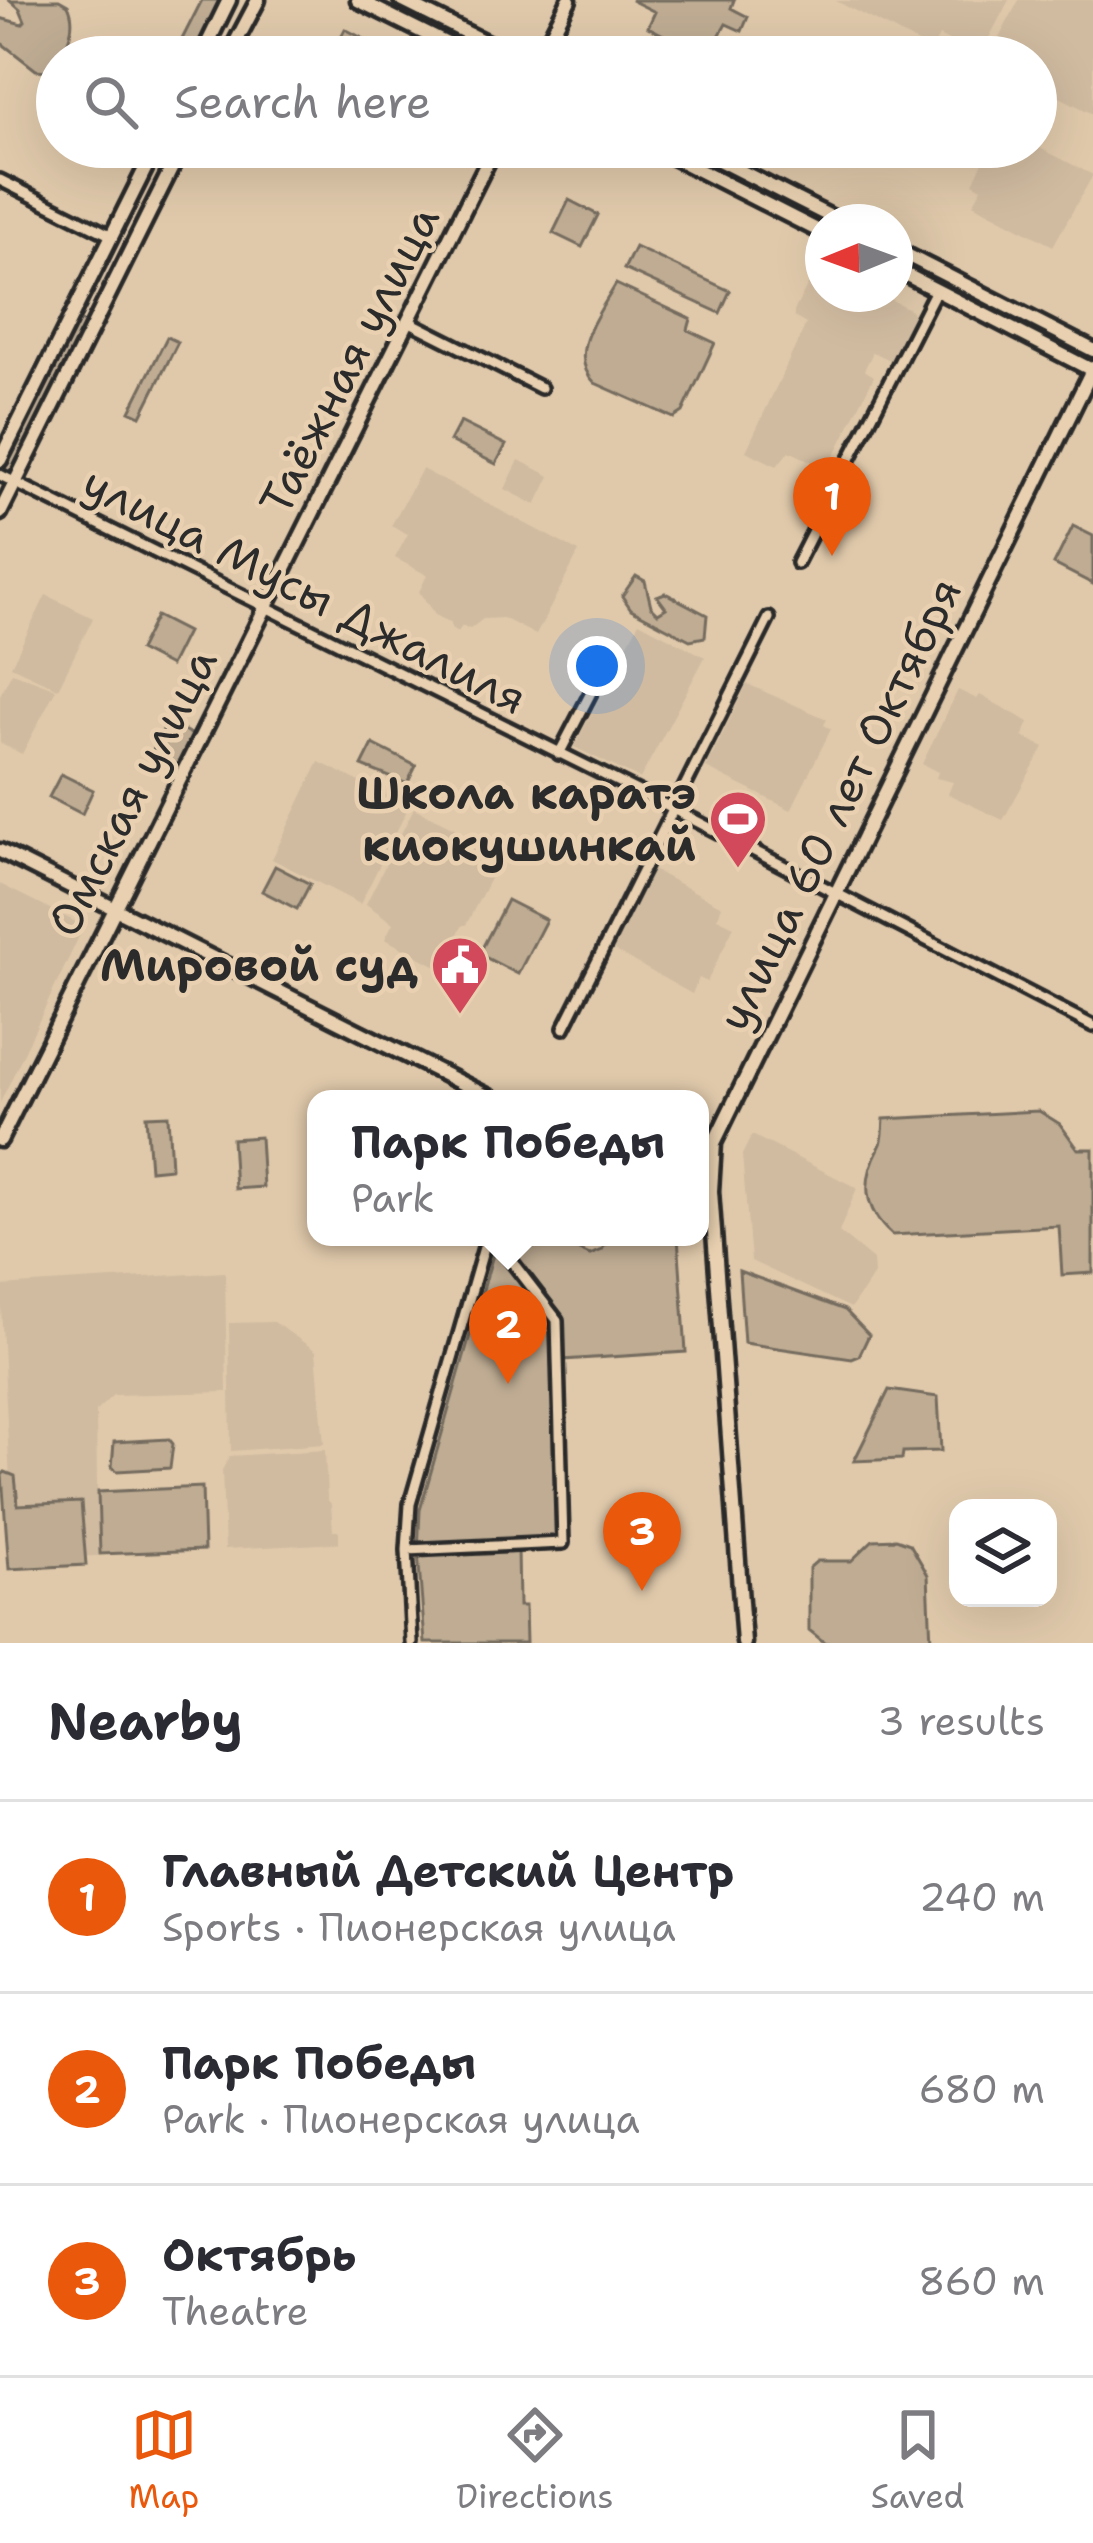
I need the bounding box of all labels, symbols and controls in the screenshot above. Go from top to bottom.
search box [36,36,1057,168]
icon: search [78,69,144,135]
text: Search here [174,72,431,132]
street label: Таёжная улица [245,195,453,525]
north arrow [805,204,913,312]
street label: улица Мусы Джалиля [73,452,537,728]
pin: 1 [793,457,871,556]
street label: улица 60 лет Октября [703,568,975,1040]
your location [567,636,627,696]
street label: Омская улица [34,638,230,946]
place label: Школа каратэ киокушинкай [356,763,696,875]
sports icon: Школа каратэ киокушинкай [707,788,769,870]
public building icon: Мировой суд [429,934,491,1016]
place label: Мировой суд [99,935,419,995]
popup [307,1090,709,1246]
text: Парк Победы [351,1112,665,1172]
text: Park [351,1172,435,1224]
pin: 2 [469,1285,547,1384]
pin: 3 [603,1492,681,1591]
map controls [949,1499,1057,1607]
button: layers [949,1499,1057,1607]
text: Nearby [48,1687,243,1755]
text: 3 results [878,1695,1045,1747]
text: Главный Детский Центр [162,1841,734,1901]
text: 1 [78,1871,96,1923]
text: 240 m [919,1871,1045,1923]
text: Sports · Пионерская улица [162,1901,676,1953]
text: Парк Победы [162,2033,476,2093]
text: 2 [73,2063,101,2115]
text: 680 m [919,2063,1045,2115]
text: Park · Пионерская улица [162,2093,640,2145]
text: Октябрь [162,2225,356,2285]
text: 3 [73,2255,101,2307]
text: 860 m [918,2255,1045,2307]
text: Theatre [162,2285,309,2337]
tab: Map [129,2402,199,2519]
tab: Directions [456,2402,614,2519]
tab: Saved [871,2402,964,2519]

